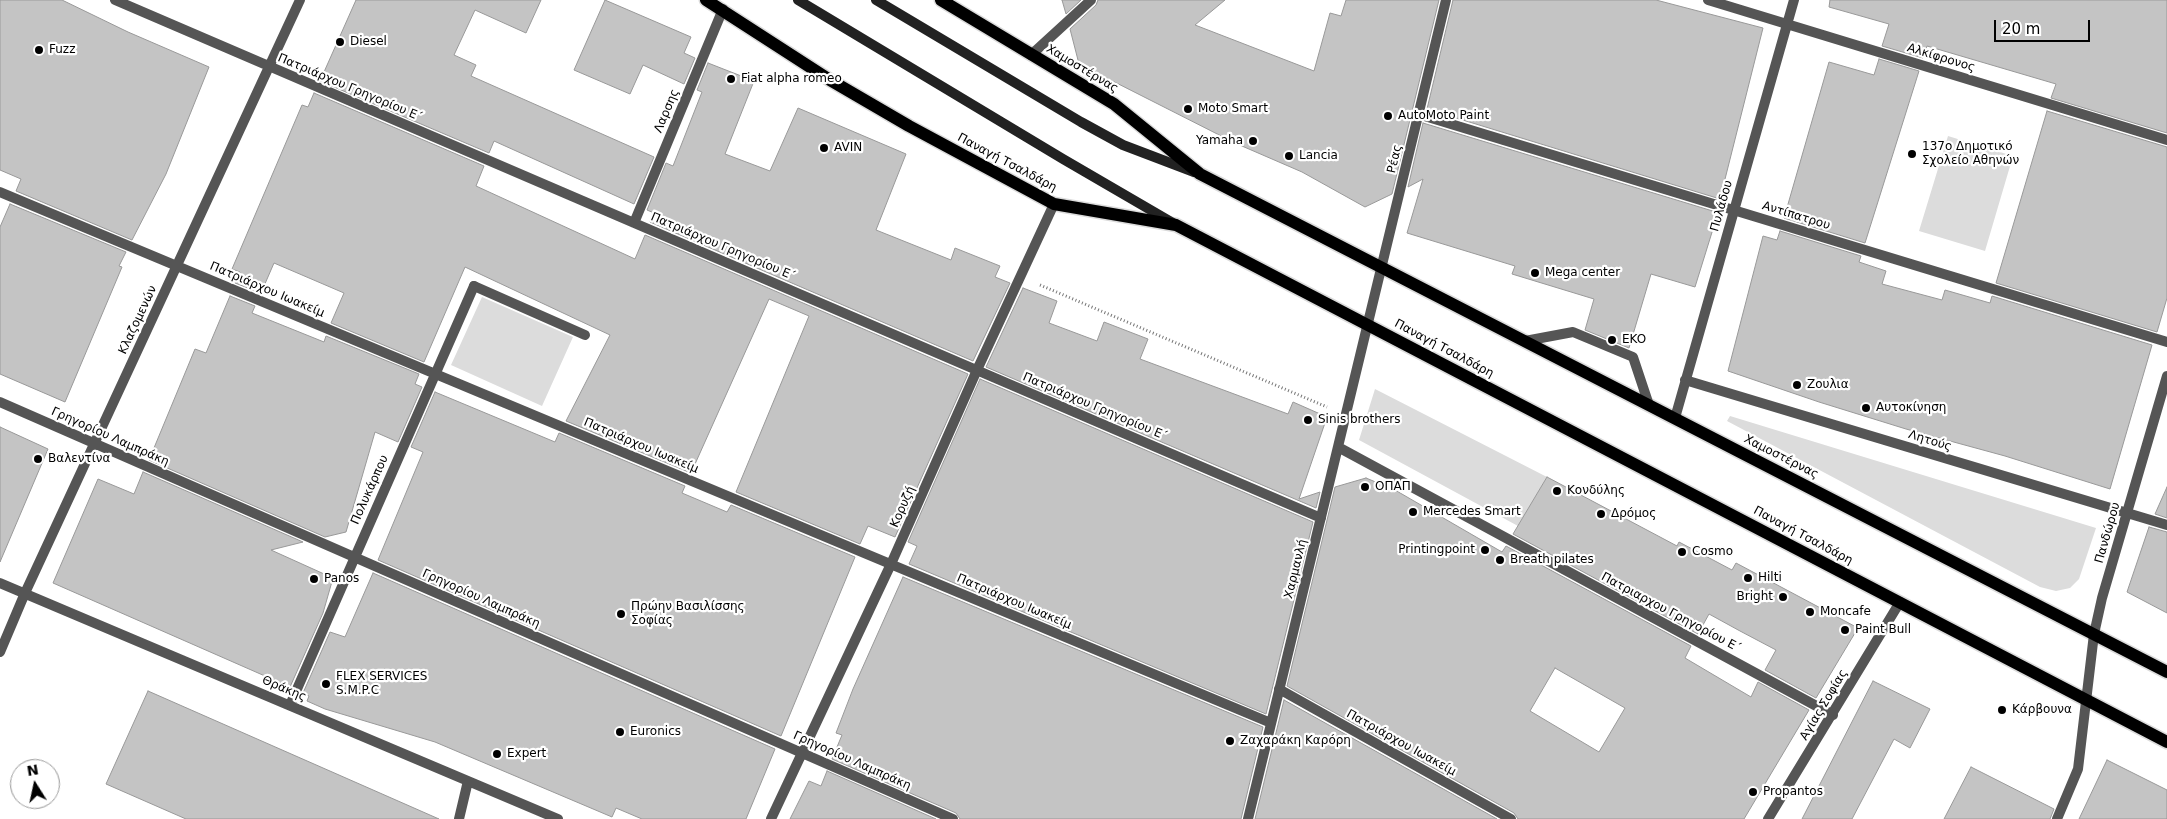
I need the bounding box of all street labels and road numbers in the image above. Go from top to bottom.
street label: Αλκίφρονος [1905,41,1977,75]
street label: Χαμοστέρνας [1043,42,1121,96]
street label: Πατριάρχου Γρηγορίου Ε΄ [275,51,425,125]
street label: Λαρσης [651,87,683,135]
street label: Παναγή Τσαλδάρη [955,131,1059,195]
street label: Ρέας [1385,143,1405,175]
street label: Πυλάδου [1708,179,1736,233]
street label: Αντίπατρου [1760,199,1832,233]
street label: Πατριάρχου Γρηγορίου Ε΄ [648,210,798,284]
street label: Πατριάρχου Ιωακείμ [208,259,326,321]
street label: Κλαζομενών [116,283,160,357]
street label: Παναγή Τσαλδάρη [1392,317,1496,381]
street label: Πατριάρχου Γρηγορίου Ε΄ [1020,370,1170,444]
street label: Γρηγορίου Λαμπράκη [49,405,171,469]
street label: Πατριάρχου Ιωακείμ [582,415,700,477]
street label: Λητούς [1907,428,1953,454]
street label: Χαμοστέρνας [1741,432,1821,482]
street label: Πολυκάρπου [348,453,392,527]
street label: Κορυζή [887,484,919,530]
street label: Πανδώρου [2092,501,2124,565]
street label: Παναγή Τσαλδάρη [1751,504,1855,568]
street label: Χαρμανλή [1282,538,1310,600]
street label: Γρηγορίου Λαμπράκη [420,567,542,631]
street label: Πατριαρχου Γρηγορίου Ε΄ [1599,570,1743,656]
street label: Πατριάρχου Ιωακείμ [955,571,1073,633]
street label: Αγίας Σοφίας [1797,667,1851,743]
street label: Θράκης [260,673,308,705]
street label: Πατριάρχου Ιωακείμ [1344,707,1458,779]
street label: Γρηγορίου Λαμπράκη [791,729,913,793]

